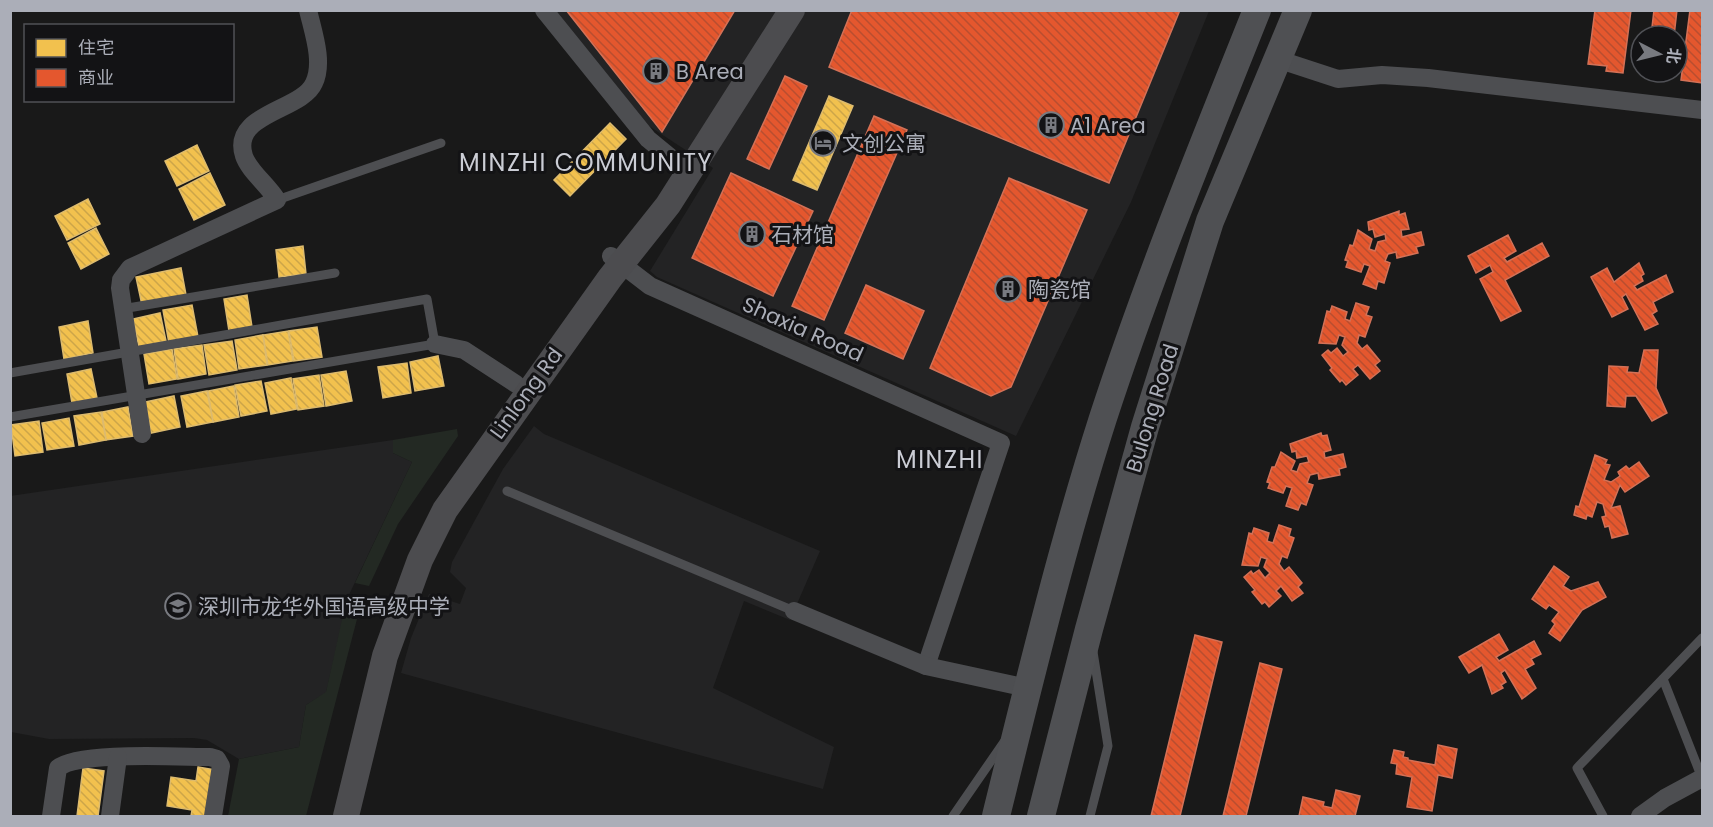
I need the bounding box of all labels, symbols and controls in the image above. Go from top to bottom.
legend [24,24,234,102]
north arrow [1629,24,1689,84]
text: 住宅 [78,35,114,60]
text: 北 [1661,46,1686,65]
building icon: B Area [641,56,671,86]
place label: B Area [676,57,744,86]
text: 商业 [78,65,114,90]
building icon: A1 Area [1036,110,1066,140]
place label: A1 Area [1070,111,1146,140]
hotel icon: 文创公寓 [808,128,838,158]
place label: 文创公寓 [842,129,926,158]
district label: MINZHI COMMUNITY [459,146,713,179]
building icon: 石材馆 [737,219,767,249]
place label: 石材馆 [771,220,834,249]
building icon: 陶瓷馆 [993,274,1023,304]
place label: 陶瓷馆 [1028,275,1091,304]
street label: Shaxia Road [738,289,868,369]
street label: Bulong Road [1119,340,1185,476]
street label: Linlong Rd [483,341,569,445]
district label: MINZHI [896,443,984,476]
school or university icon: 深圳市龙华外国语高级中学 [163,591,193,621]
place label: 深圳市龙华外国语高级中学 [198,592,450,621]

